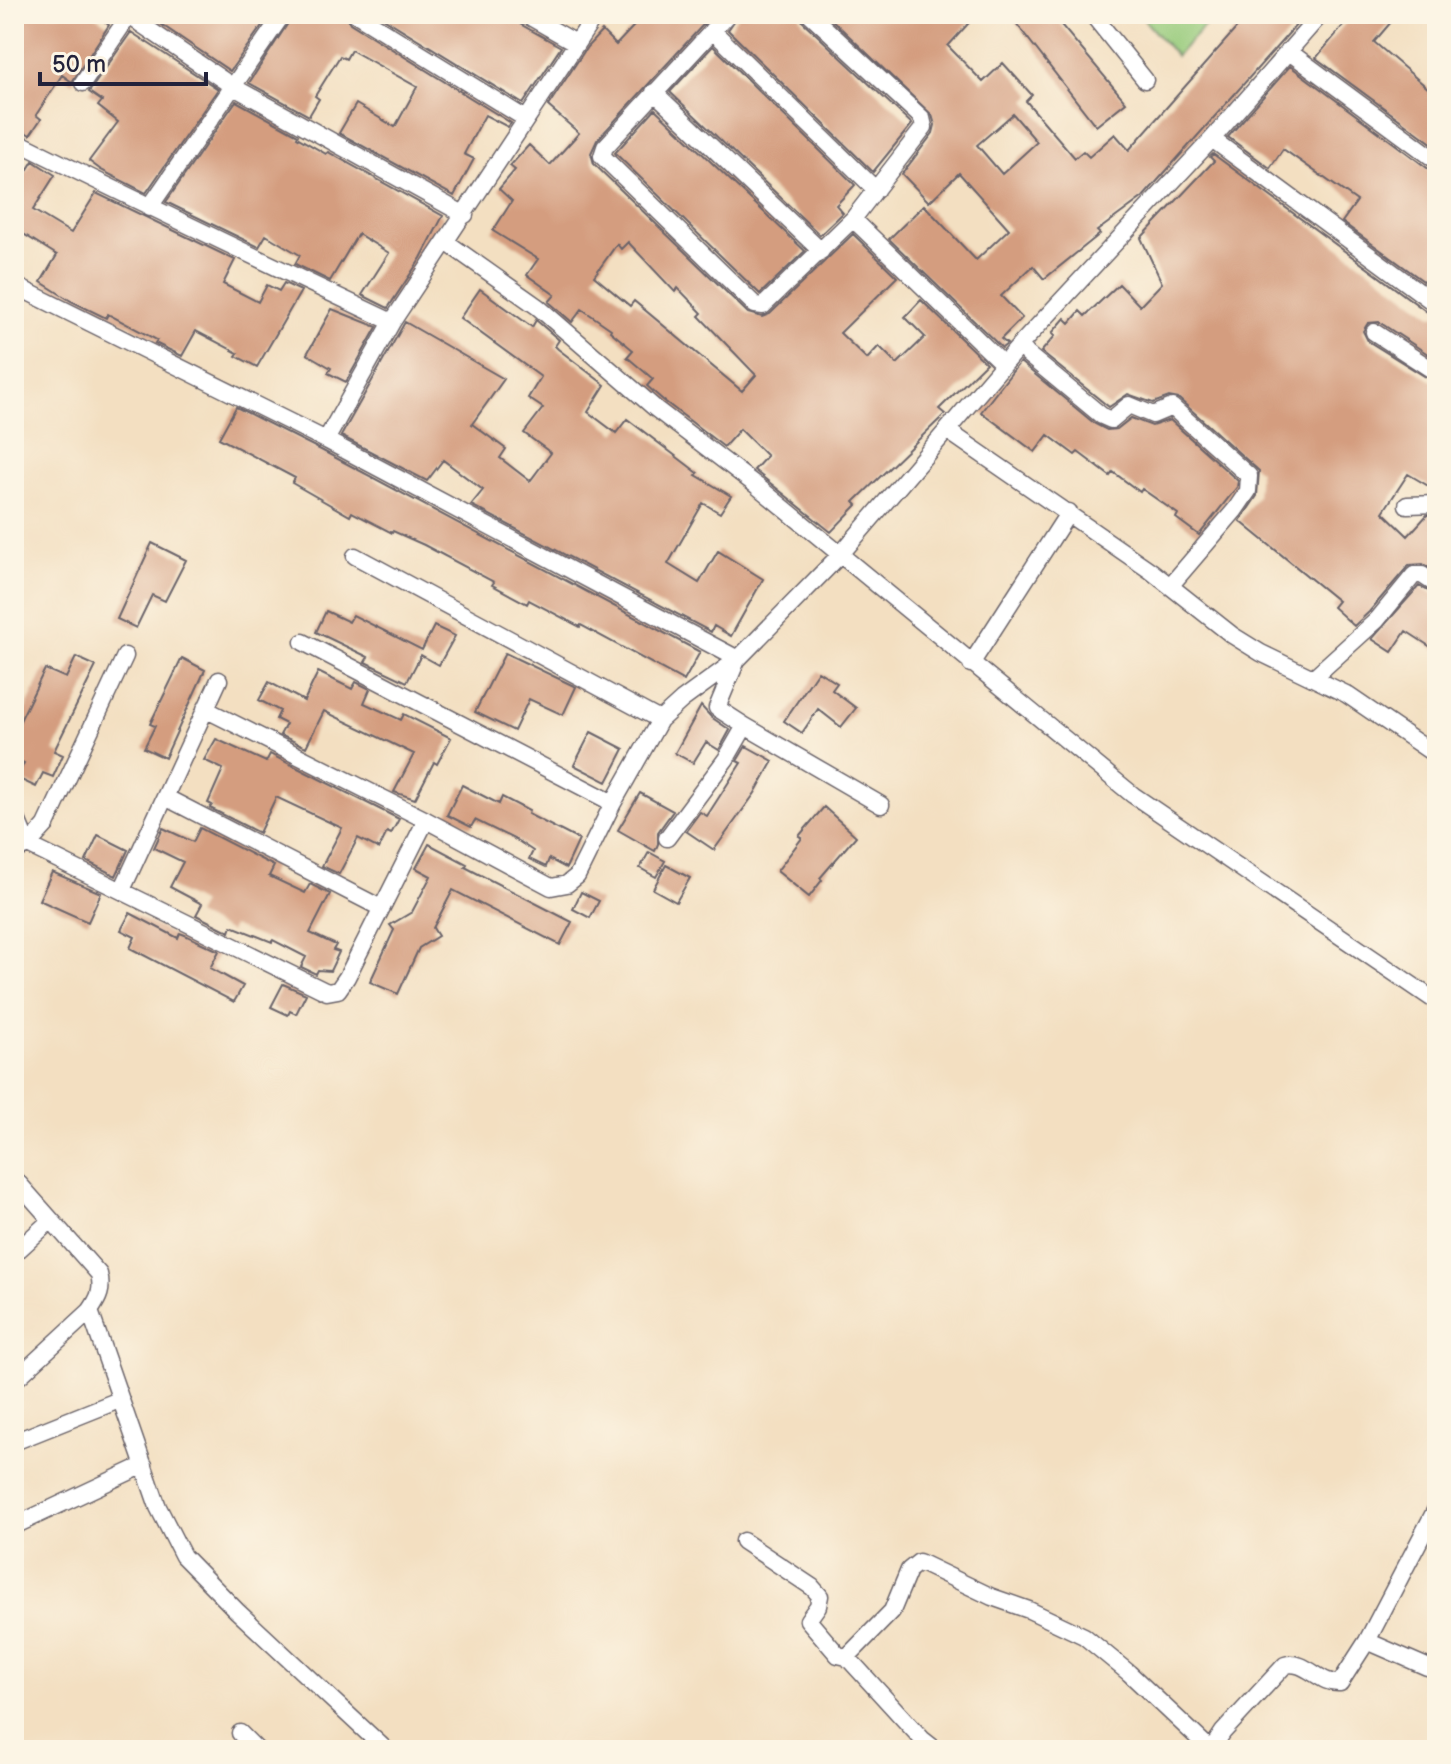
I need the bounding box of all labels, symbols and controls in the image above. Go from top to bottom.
scale bar [40,36,206,86]
text: 50 m [52,50,106,79]

